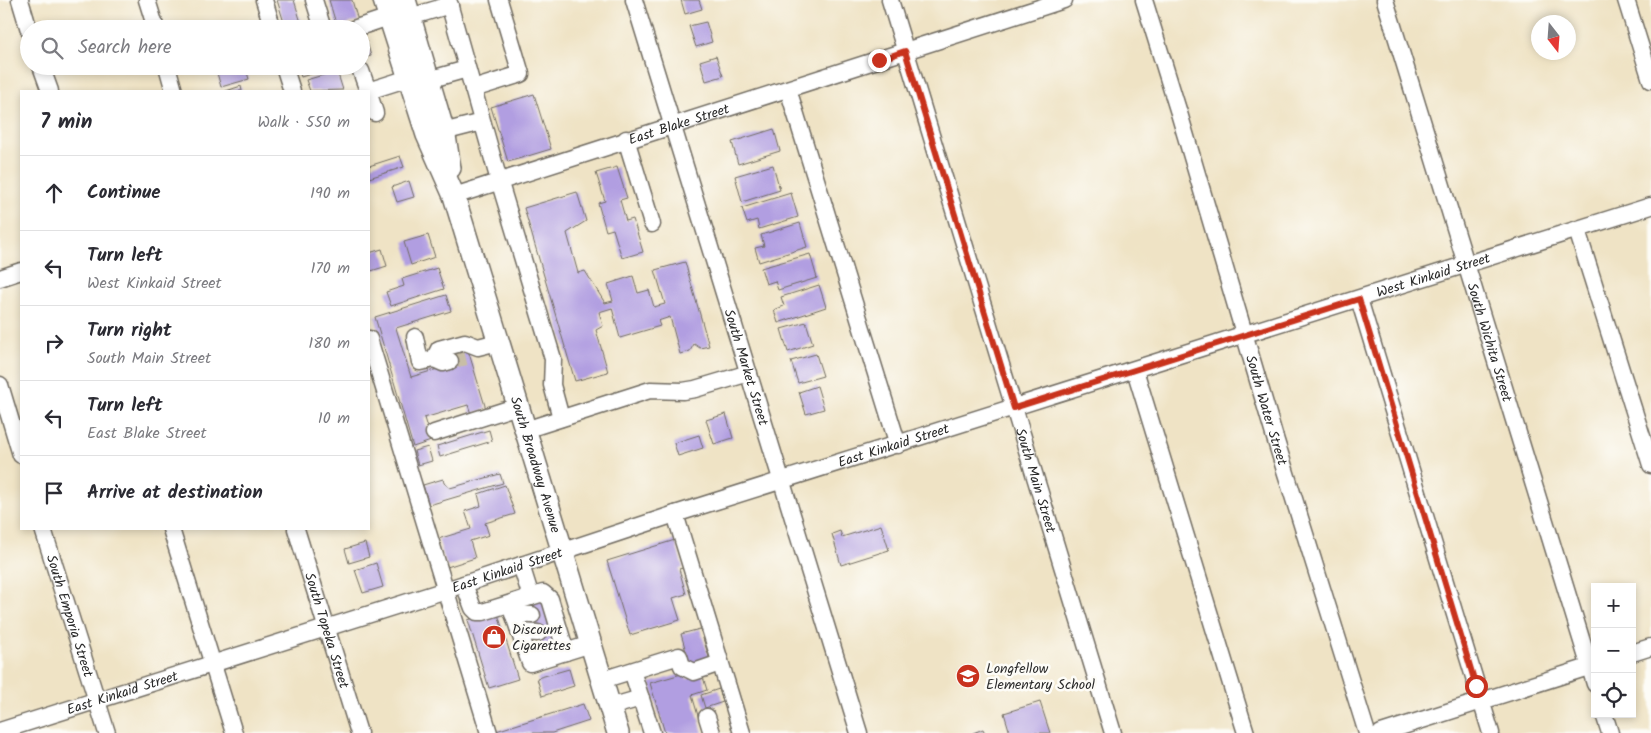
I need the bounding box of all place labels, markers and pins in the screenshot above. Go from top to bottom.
place label: Discount Cigarettes [512,619,571,657]
shop icon: Discount Cigarettes [481,624,507,650]
place label: Longfellow Elementary School [986,658,1095,696]
school or university icon: Longfellow Elementary School [955,663,981,689]

